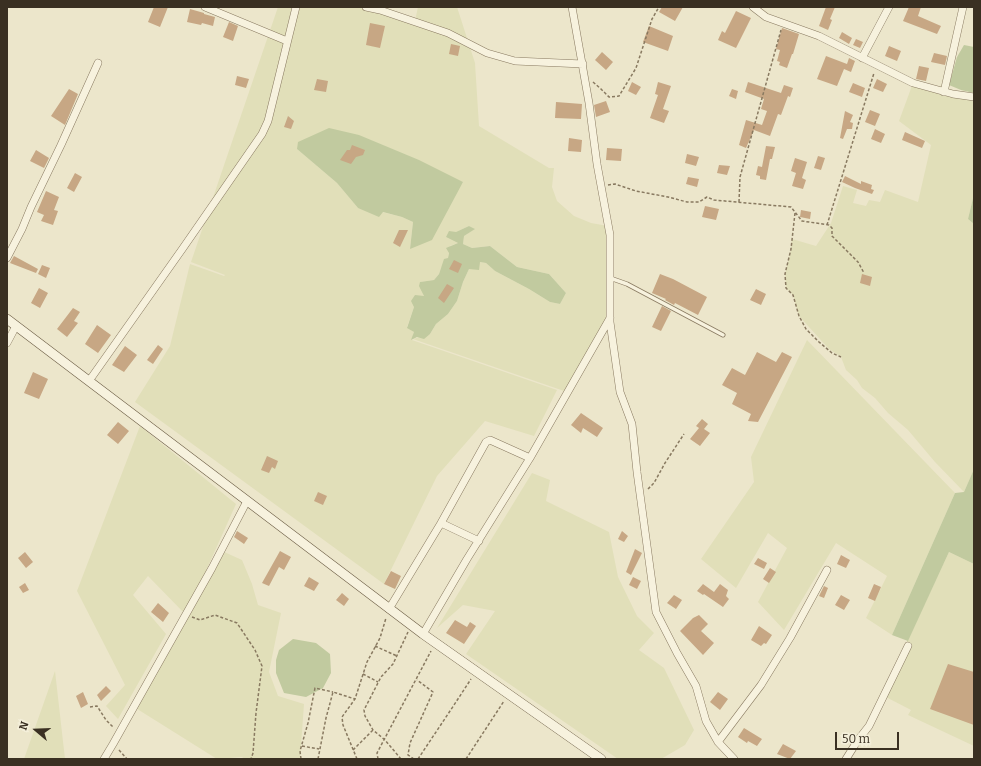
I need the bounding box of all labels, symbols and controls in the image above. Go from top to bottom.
north arrow [16,710,56,750]
text: N [17,720,32,732]
scale bar [837,724,901,750]
text: 50 m [842,732,870,746]

